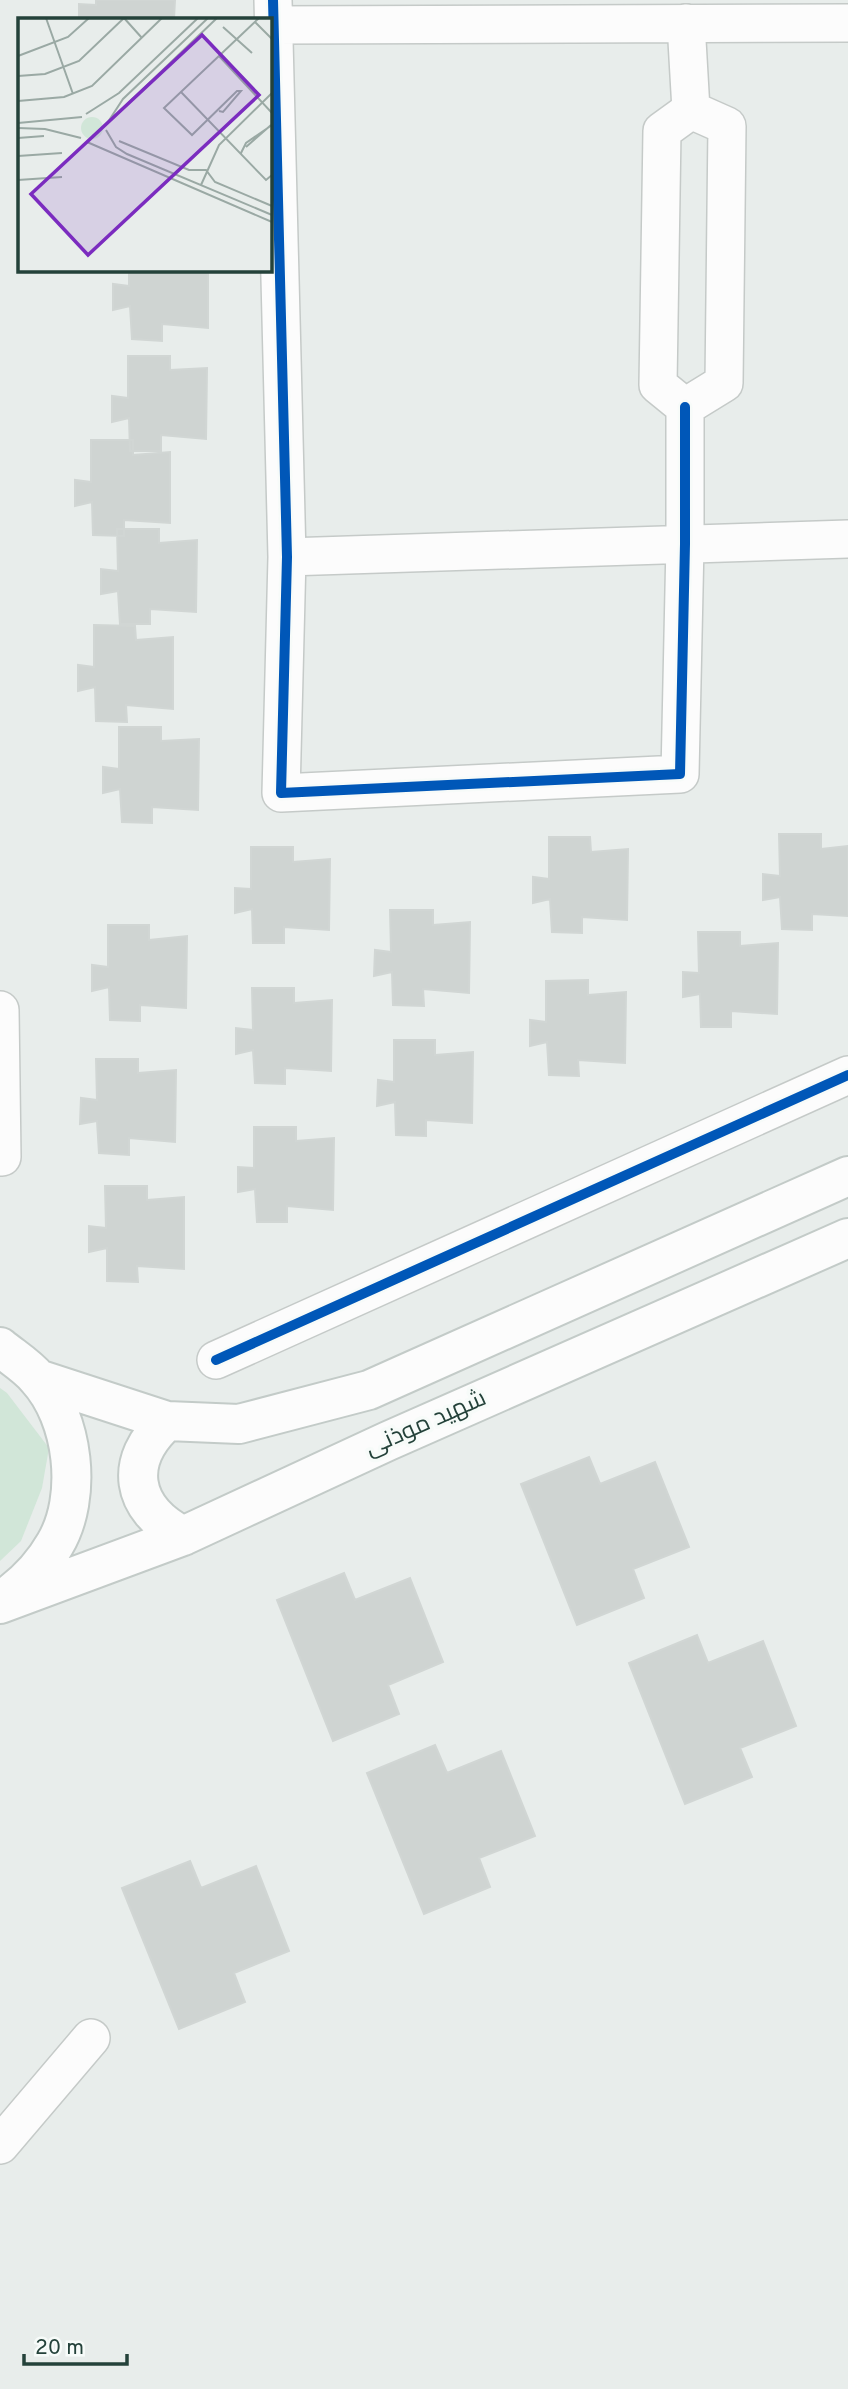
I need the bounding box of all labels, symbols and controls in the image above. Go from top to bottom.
inset map [18,18,271,271]
street label: شهید موذنی [361,1384,491,1464]
scale bar [24,2322,128,2366]
text: 20 m [35,2335,84,2362]

